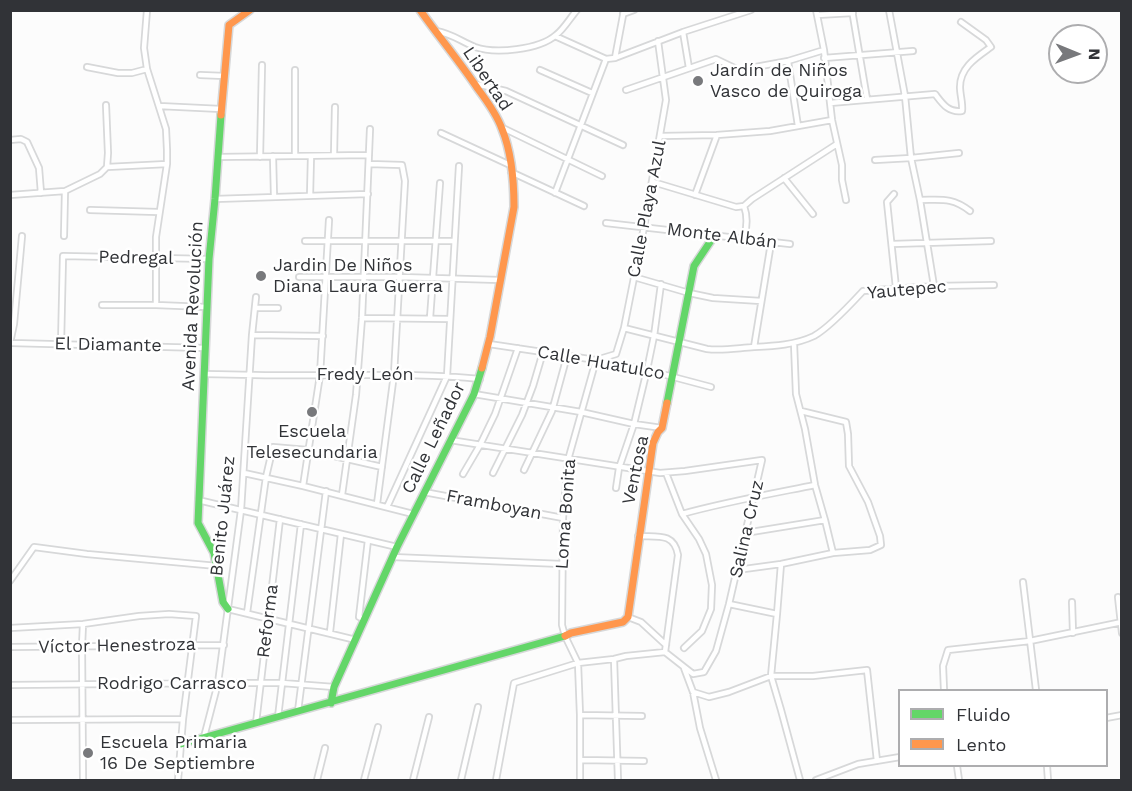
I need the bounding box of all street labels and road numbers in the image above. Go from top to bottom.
street label: Libertad [458,43,516,115]
street label: Calle Playa Azul [623,138,671,280]
street label: Monte Albán [666,219,778,253]
street label: Avenida Revolución [178,221,208,391]
street label: Pedregal [98,247,174,269]
street label: Yautepec [866,276,948,304]
street label: El Diamante [54,333,162,357]
street label: Calle Huatulco [536,341,666,385]
street label: Fredy León [316,364,414,386]
street label: Calle Leñador [398,379,470,497]
street label: Ventosa [618,433,654,507]
street label: Benito Juárez [206,455,240,577]
street label: Loma Bonita [551,458,581,570]
street label: Salina Cruz [725,478,769,580]
street label: Framboyan [444,485,544,525]
street label: Reforma [253,583,283,659]
street label: Víctor Henestroza [38,634,196,658]
street label: Rodrigo Carrasco [97,673,247,695]

